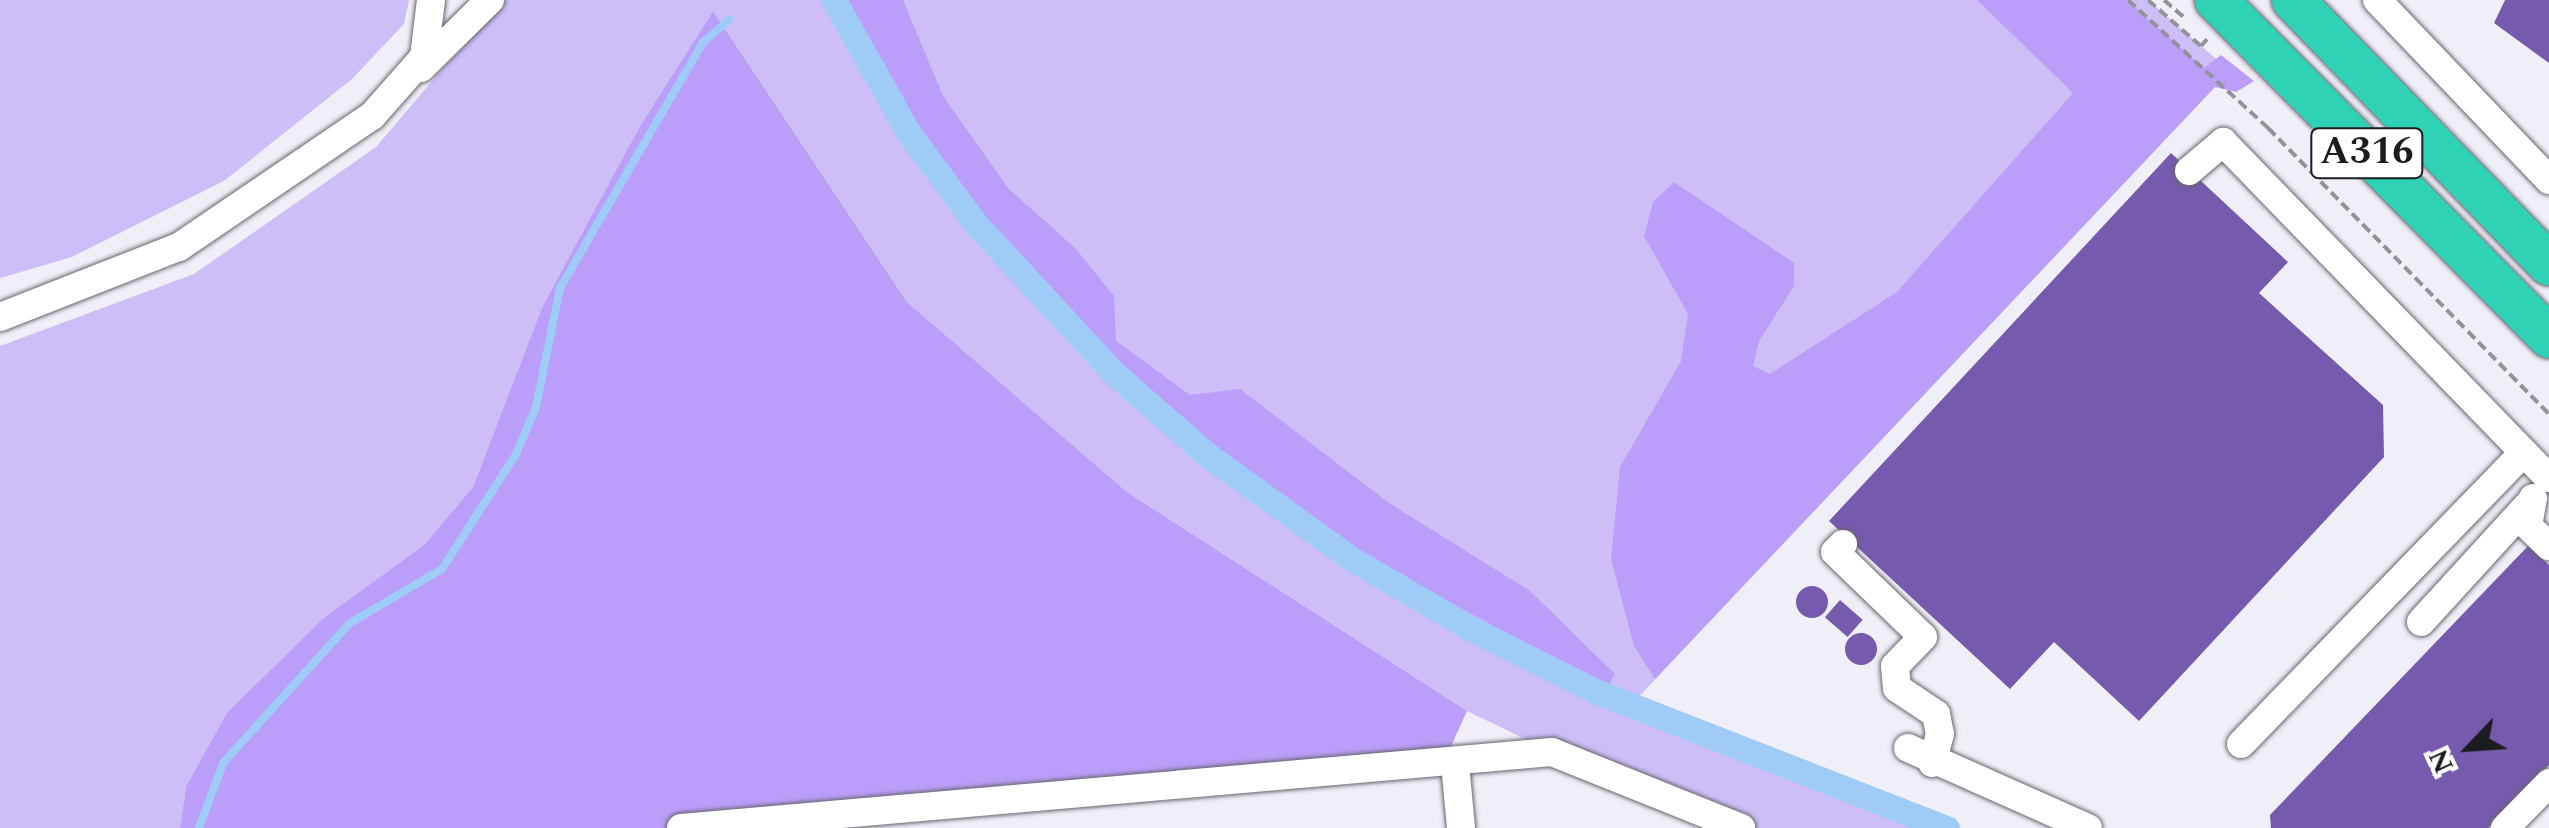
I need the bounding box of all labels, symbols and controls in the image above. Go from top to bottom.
road number: A316 [2310,120,2424,186]
north arrow [2419,698,2519,798]
text: N [2417,741,2466,780]

